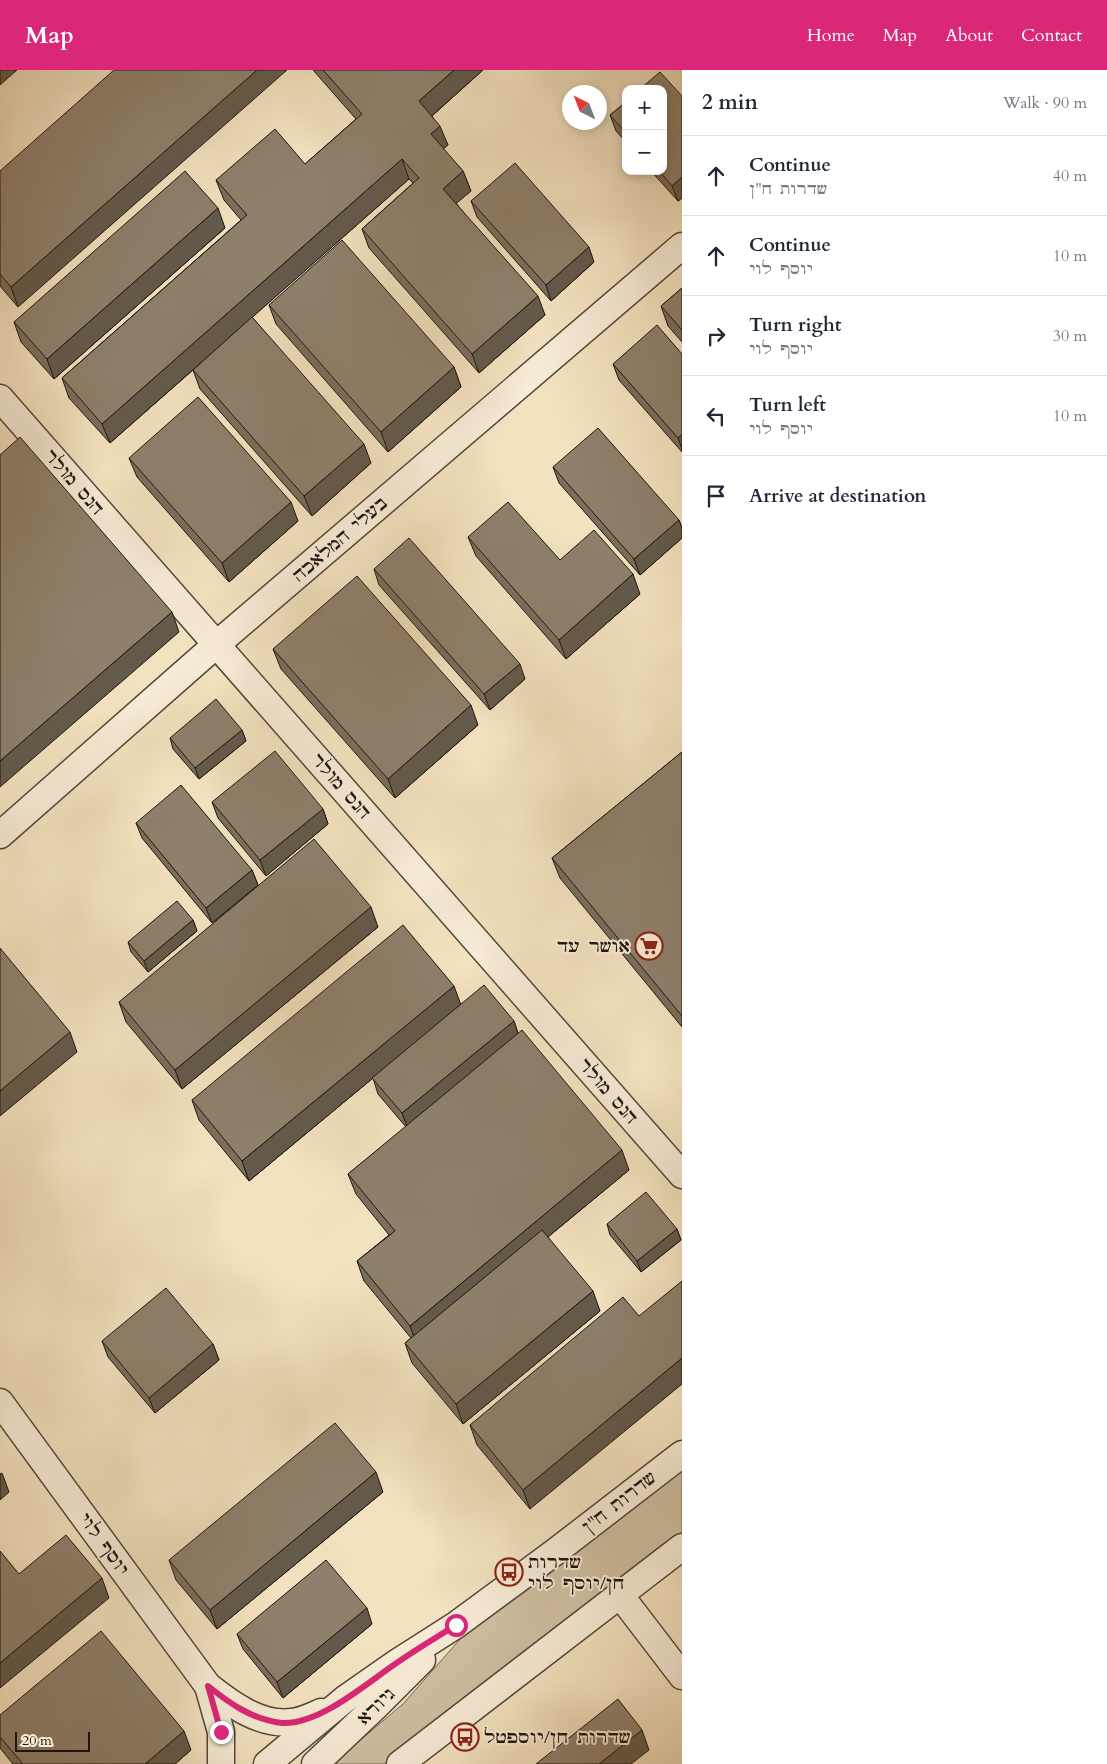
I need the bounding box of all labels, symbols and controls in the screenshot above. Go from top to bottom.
text: Map [25,19,74,52]
text: Home [807,23,855,48]
text: Map [883,23,917,48]
text: About [945,23,993,48]
text: Contact [1021,23,1082,48]
north arrow [562,85,607,130]
map controls [622,85,667,175]
button: + [622,85,667,130]
text: 2 min [702,88,758,117]
text: Walk · 90 m [1003,92,1087,114]
button: − [622,130,667,175]
text: Continue [749,152,831,178]
icon: ahead [702,162,730,190]
text: 40 m [1053,165,1087,187]
text: שדרות ח"ן [749,178,827,200]
text: Continue [749,232,831,258]
icon: ahead [702,242,730,270]
text: 10 m [1053,245,1087,267]
text: יוסף לוי [749,258,813,280]
text: Turn right [749,312,841,338]
icon: right [702,322,730,350]
text: 30 m [1053,325,1087,347]
text: יוסף לוי [749,338,813,360]
text: Turn left [749,392,826,418]
icon: left [702,402,730,430]
text: 10 m [1053,405,1087,427]
text: יוסף לוי [749,418,813,440]
street label: הנס מולר [38,444,109,521]
icon: arrive [702,482,730,510]
text: Arrive at destination [749,483,926,509]
street label: בעלי המלאכה [287,491,393,588]
street label: הנס מולר [305,748,376,825]
supermarket icon: אושר עד [634,931,664,961]
place label: אושר עד [557,934,630,959]
street label: הנס מולר [572,1053,643,1130]
street label: שדרות ח"ן [577,1466,662,1539]
street label: יוסף לוי [72,1508,135,1581]
place label: שדרות חן/יוסף לוי [528,1550,624,1596]
bus stop icon: שדרות חן/יוסף לוי [494,1557,524,1587]
route start [445,1614,468,1637]
street label: גיורא [352,1682,401,1731]
route end [210,1721,233,1744]
bus stop icon: שדרות חן/יוספטל [450,1722,480,1752]
place label: שדרות חן/יוספטל [484,1725,630,1750]
scale bar [15,1729,90,1752]
text: 20 m [22,1731,52,1750]

